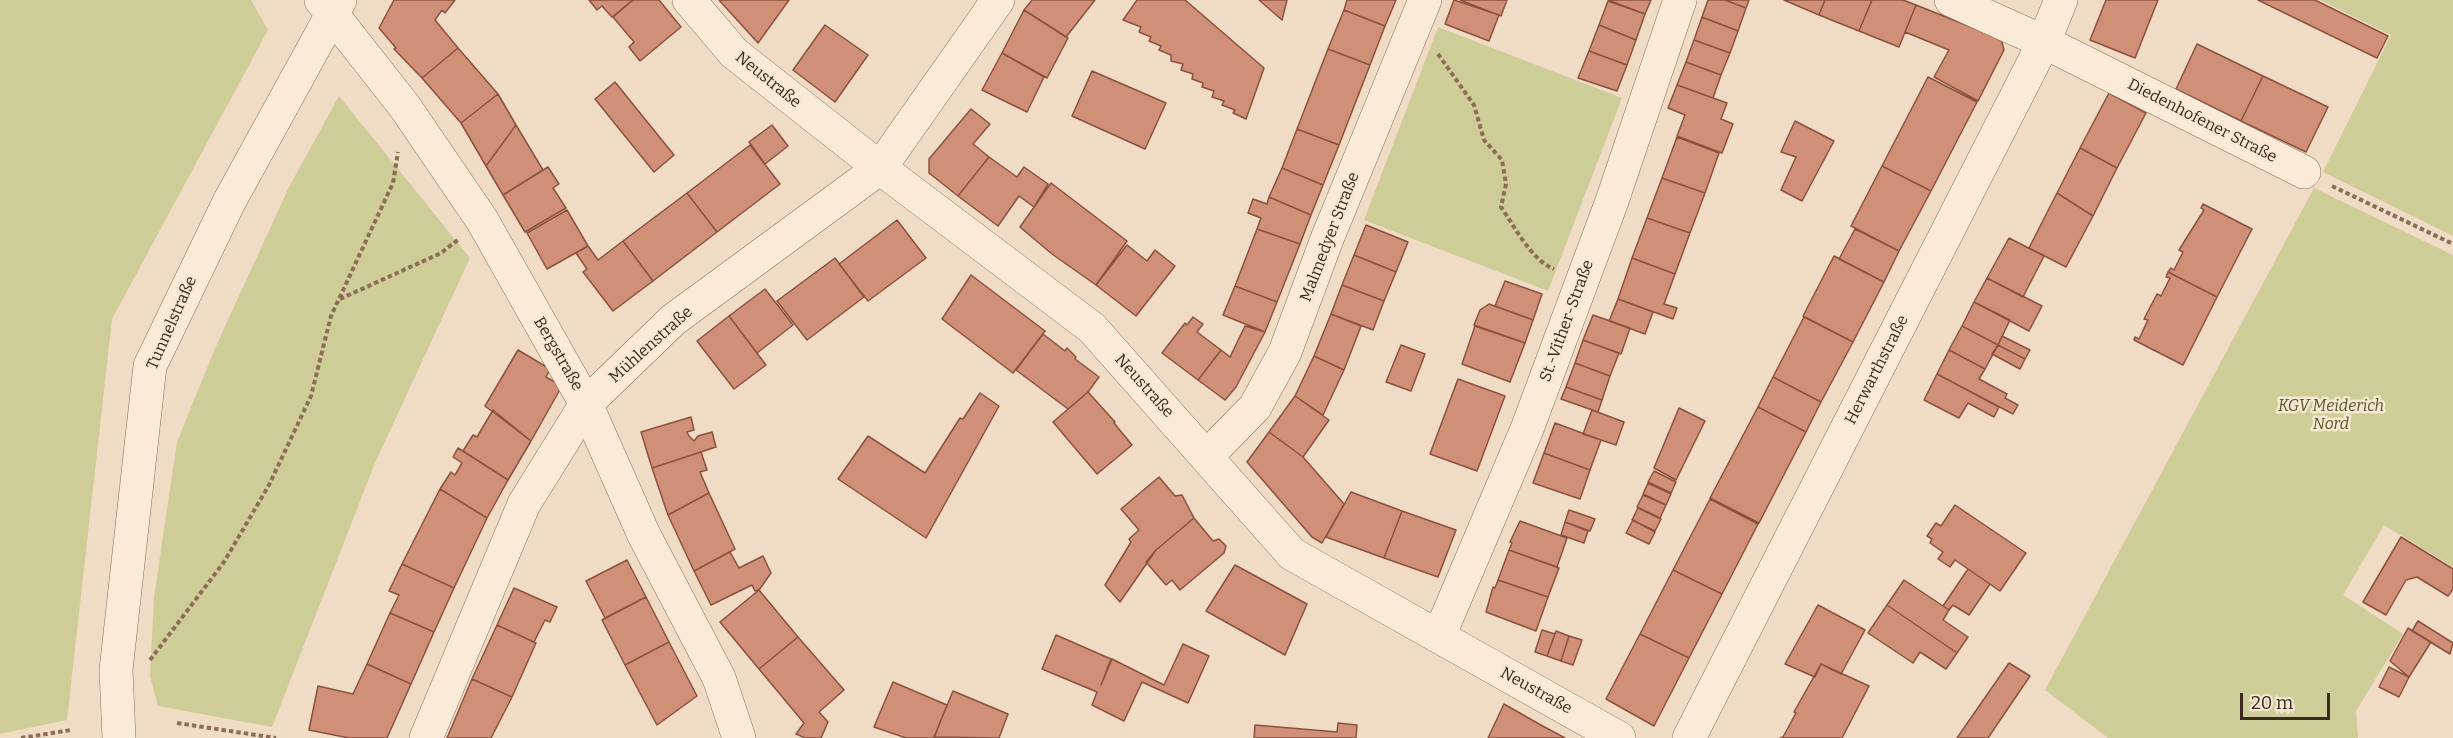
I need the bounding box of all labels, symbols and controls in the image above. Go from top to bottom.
street label: Neustraße [731,48,805,112]
street label: Diedenhofener Straße [2124,75,2280,167]
street label: Malmedyer Straße [1296,169,1364,305]
street label: St.-Vither-Straße [1536,257,1598,385]
street label: Tunnelstraße [143,273,201,373]
street label: Mühlenstraße [605,303,697,387]
street label: Herwarthstraße [1841,312,1913,428]
street label: Bergstraße [529,314,587,394]
street label: Neustraße [1110,350,1178,422]
park label: KGV Meiderich Nord [2278,397,2384,435]
street label: Neustraße [1497,663,1575,719]
scale bar [2243,681,2333,719]
text: 20 m [2251,692,2293,714]

